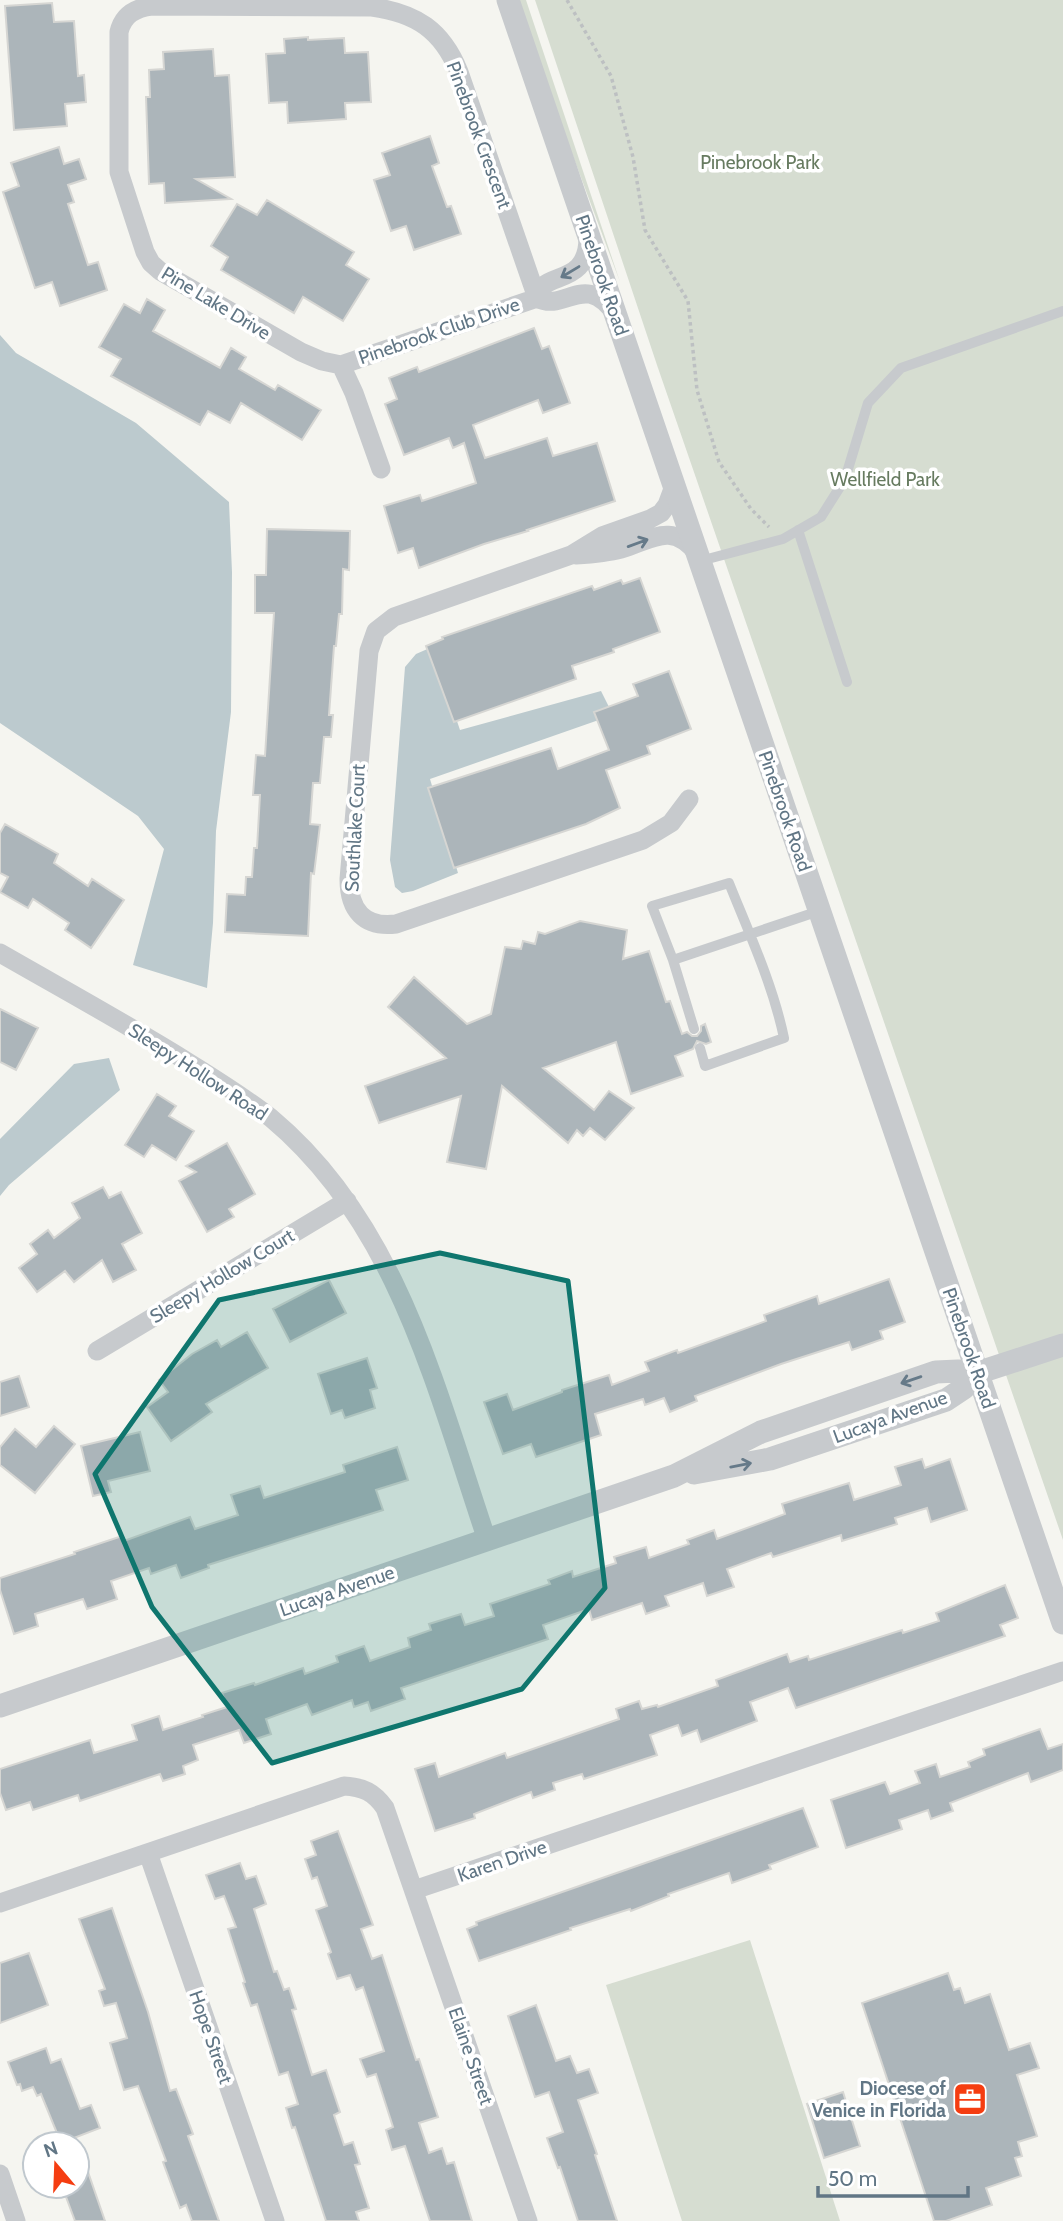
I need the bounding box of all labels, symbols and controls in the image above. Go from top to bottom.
street label: Pinebrook Crescent [442,58,517,212]
park label: Pinebrook Park [700,151,820,174]
street label: Pinebrook Road [571,212,633,338]
street label: Pine Lake Drive [157,262,275,345]
one-way arrow [560,265,580,279]
street label: Pinebrook Club Drive [355,293,523,369]
park label: Wellfield Park [830,468,940,491]
one-way arrow [626,536,648,548]
street label: Pinebrook Road [754,748,816,874]
street label: Southlake Court [340,763,370,893]
street label: Sleepy Hollow Road [124,1018,272,1126]
street label: Sleepy Hollow Court [146,1224,299,1328]
street label: Pinebrook Road [938,1285,1000,1411]
one-way arrow [900,1375,922,1387]
street label: Lucaya Avenue [830,1386,950,1448]
one-way arrow [729,1458,752,1471]
street label: Lucaya Avenue [277,1561,398,1621]
street label: Karen Drive [454,1835,550,1887]
street label: Hope Street [184,1987,238,2087]
street label: Elaine Street [444,2004,499,2108]
place label: Diocese of Venice in Florida [812,2077,947,2122]
office icon: Diocese of Venice in Florida [951,2080,989,2118]
north arrow [21,2130,91,2200]
text: N [41,2136,61,2162]
scale bar [818,2154,968,2198]
text: 50 m [828,2166,877,2191]

